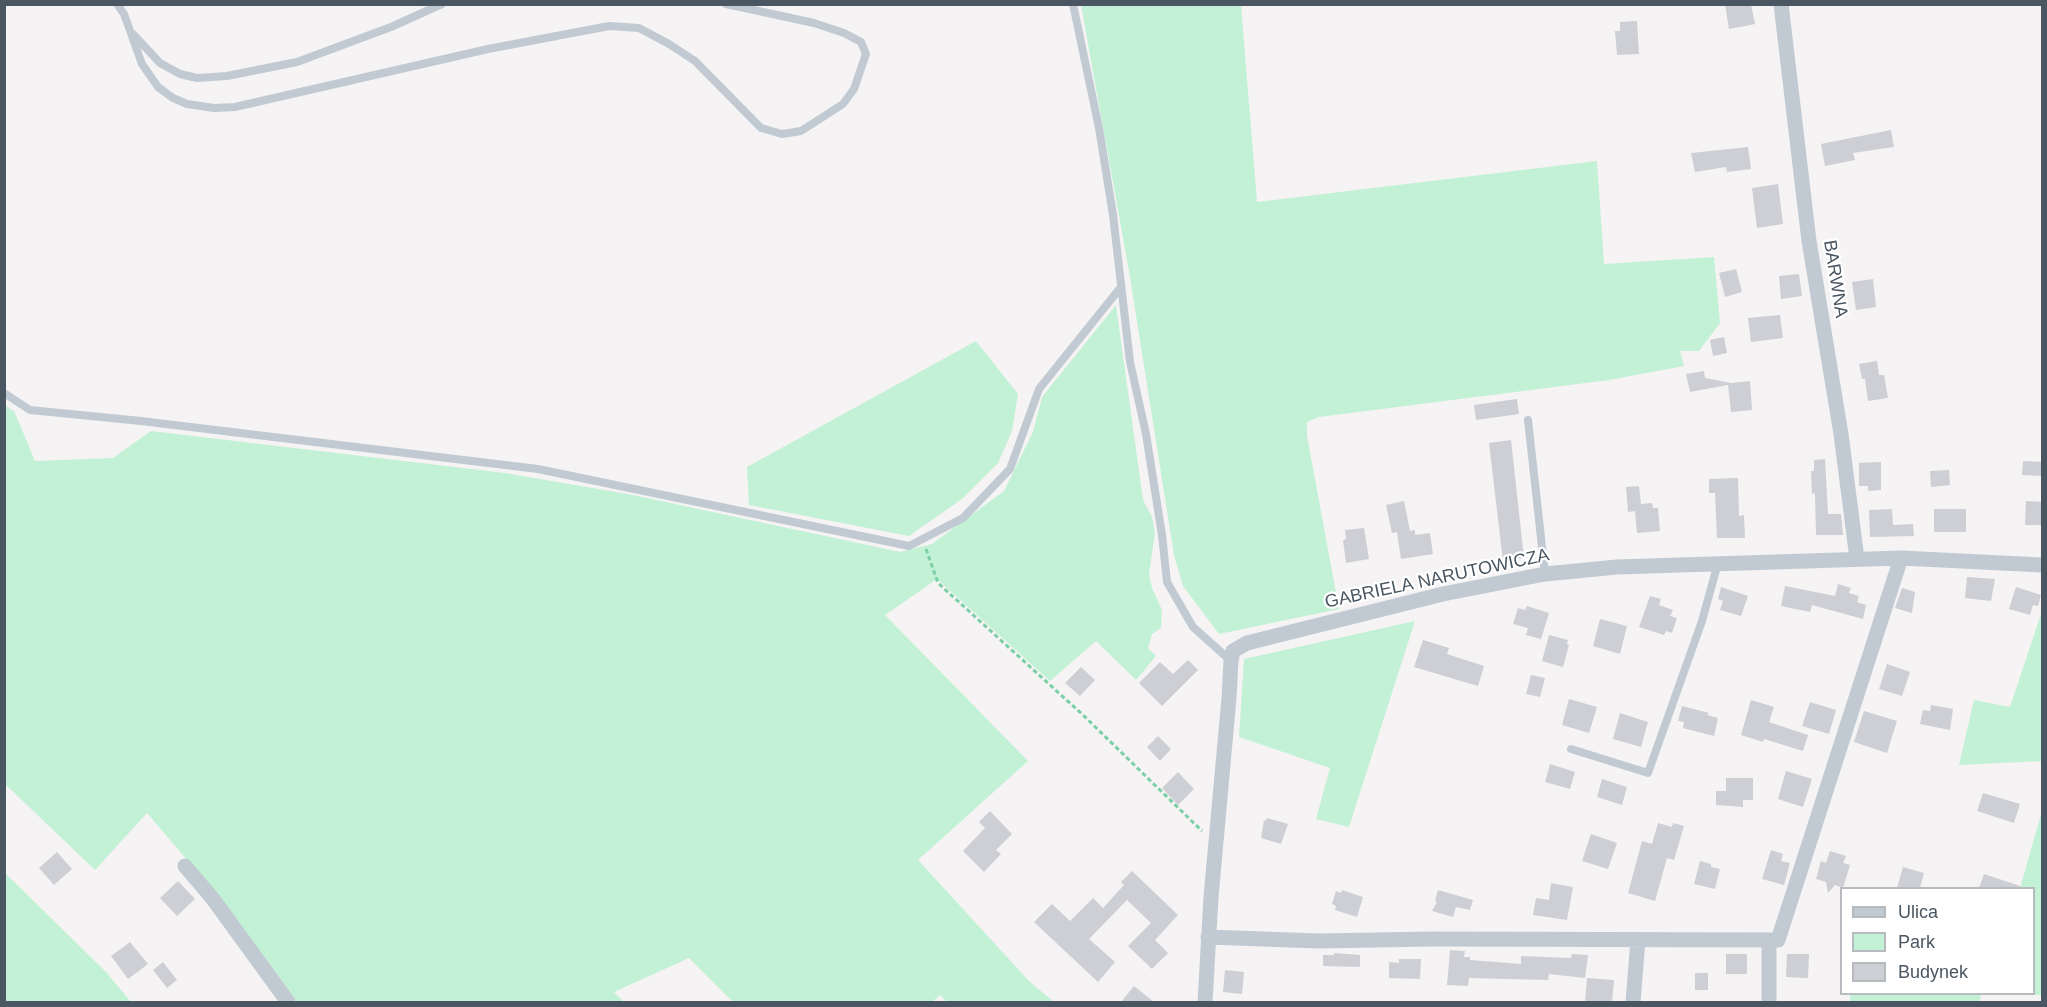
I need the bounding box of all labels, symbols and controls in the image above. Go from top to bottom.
street label: BARWNA [1818,238,1852,320]
street label: GABRIELA NARUTOWICZA [1323,545,1551,613]
legend [1840,887,2035,995]
text: Ulica [1898,902,1938,922]
text: Park [1898,932,1935,952]
text: Budynek [1898,962,1968,982]

